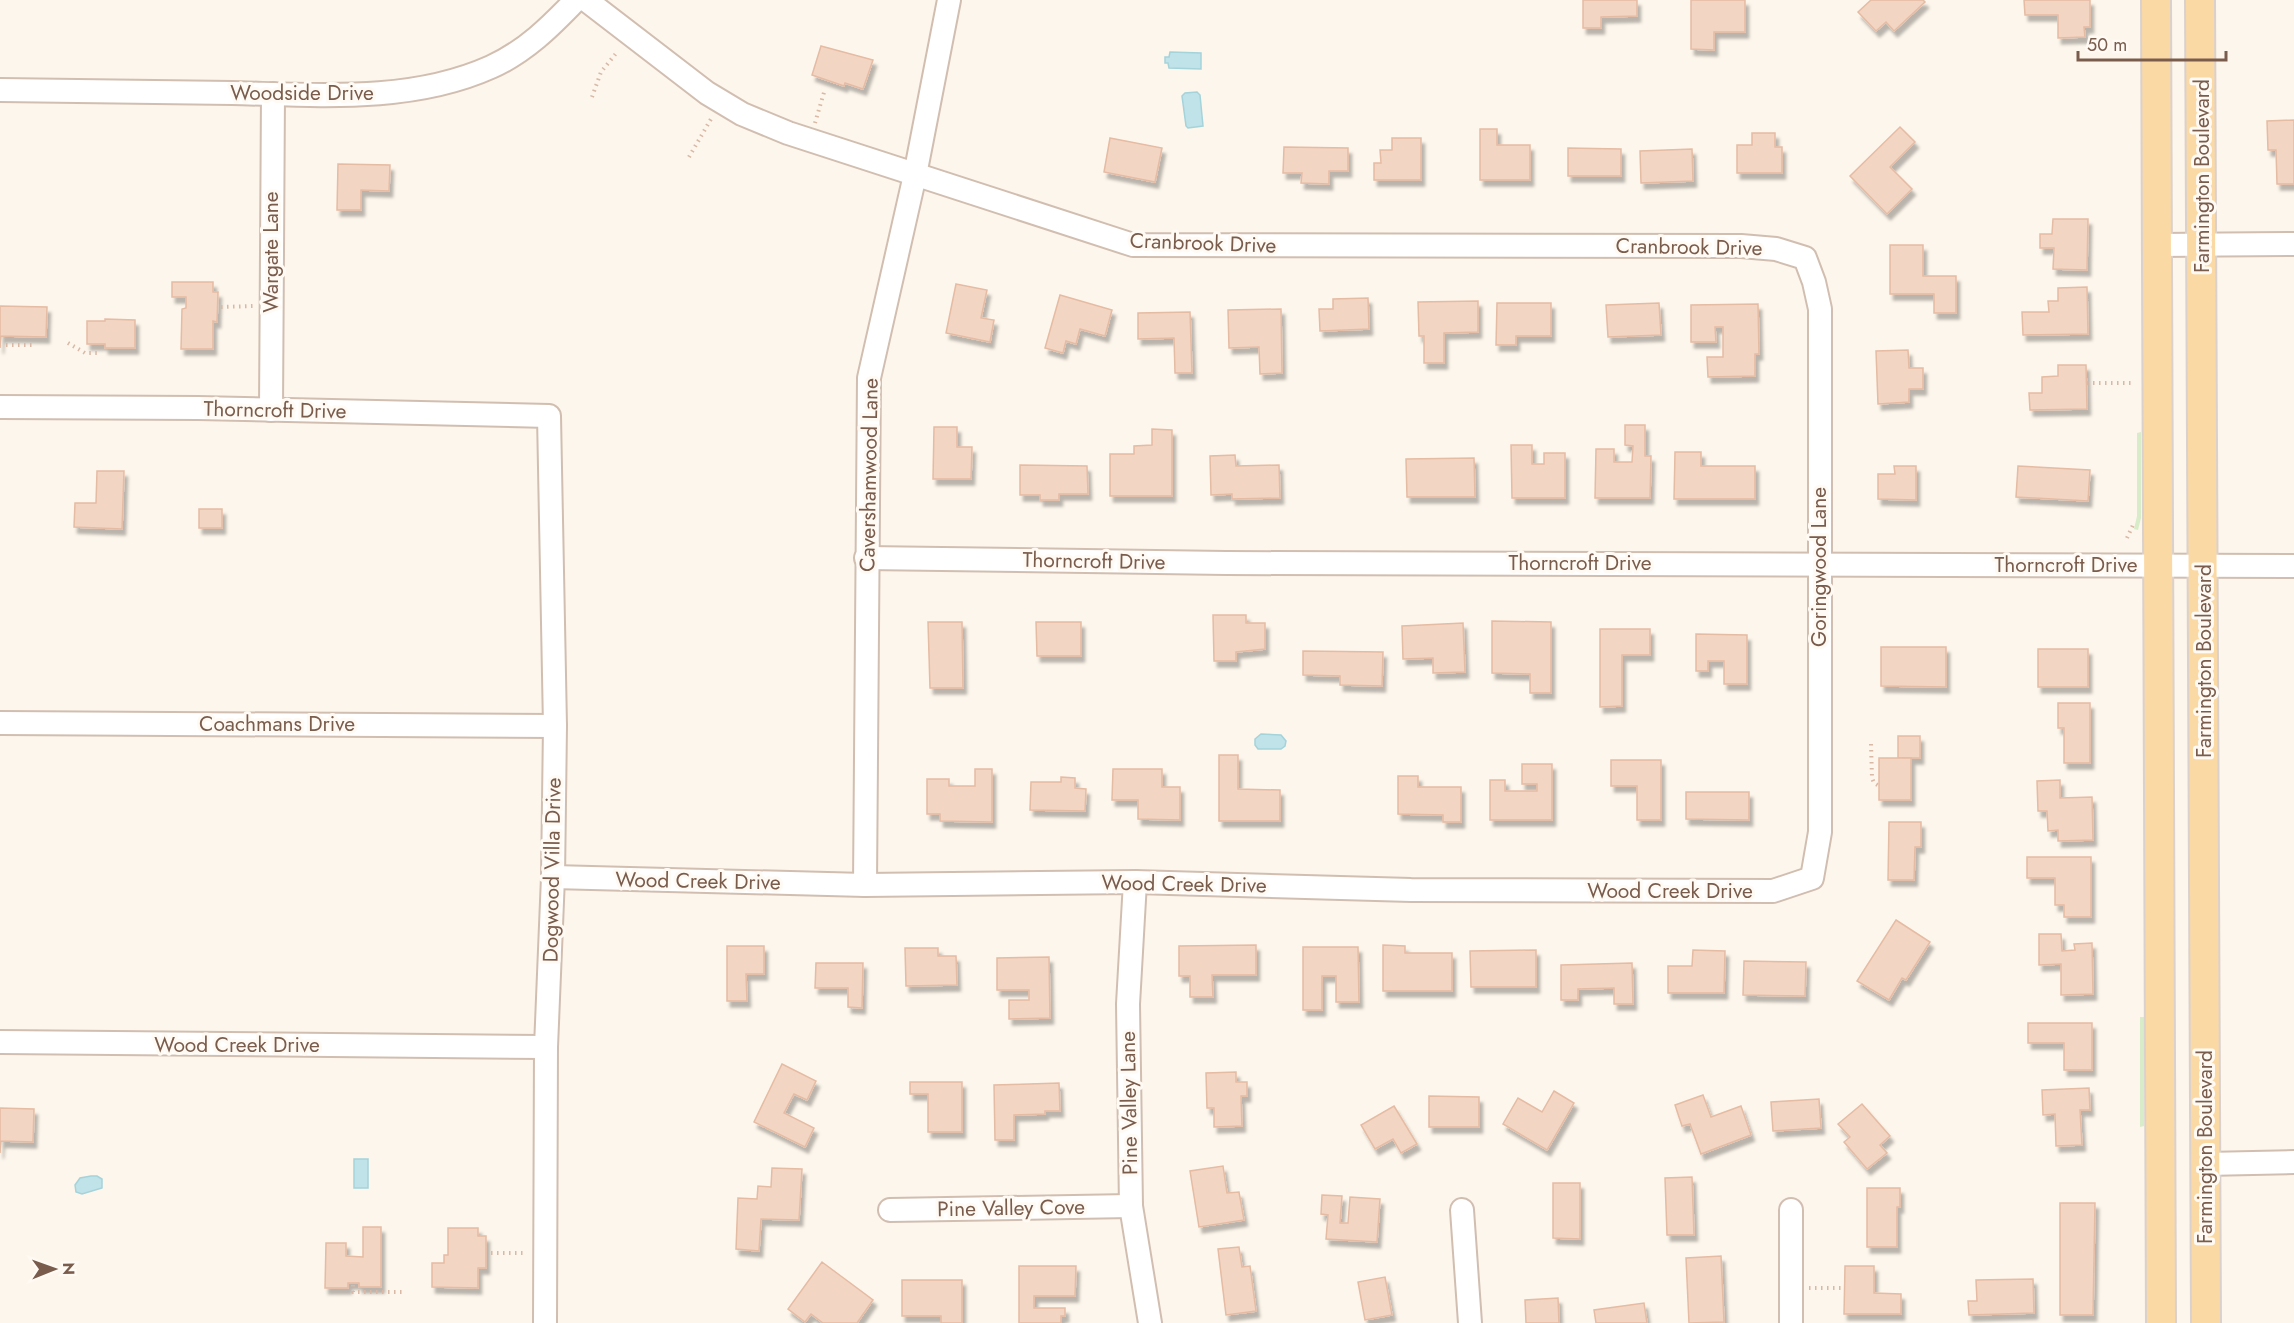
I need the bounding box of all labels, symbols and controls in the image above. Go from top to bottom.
scale bar [2078,24,2226,62]
text: 50 m [2087,32,2127,58]
street label: Woodside Drive [230,78,374,108]
street label: Farmington Boulevard [2187,79,2217,273]
street label: Wargate Lane [256,191,286,313]
street label: Cranbrook Drive [1129,225,1277,261]
street label: Cranbrook Drive [1615,231,1763,263]
street label: Cavershamwood Lane [852,378,886,572]
street label: Thorncroft Drive [203,394,347,426]
street label: Goringwood Lane [1804,487,1834,647]
street label: Thorncroft Drive [1022,545,1166,577]
street label: Thorncroft Drive [1509,548,1652,578]
street label: Thorncroft Drive [1995,550,2138,580]
street label: Farmington Boulevard [2189,564,2219,758]
street label: Coachmans Drive [199,709,355,739]
street label: Dogwood Villa Drive [535,777,569,963]
street label: Wood Creek Drive [615,865,781,897]
street label: Wood Creek Drive [1101,868,1267,900]
street label: Wood Creek Drive [1587,876,1753,906]
street label: Wood Creek Drive [154,1030,320,1060]
street label: Pine Valley Lane [1113,1031,1145,1175]
street label: Farmington Boulevard [2190,1050,2220,1244]
street label: Pine Valley Cove [937,1192,1085,1224]
north arrow [24,1239,84,1299]
text: N [57,1262,80,1275]

